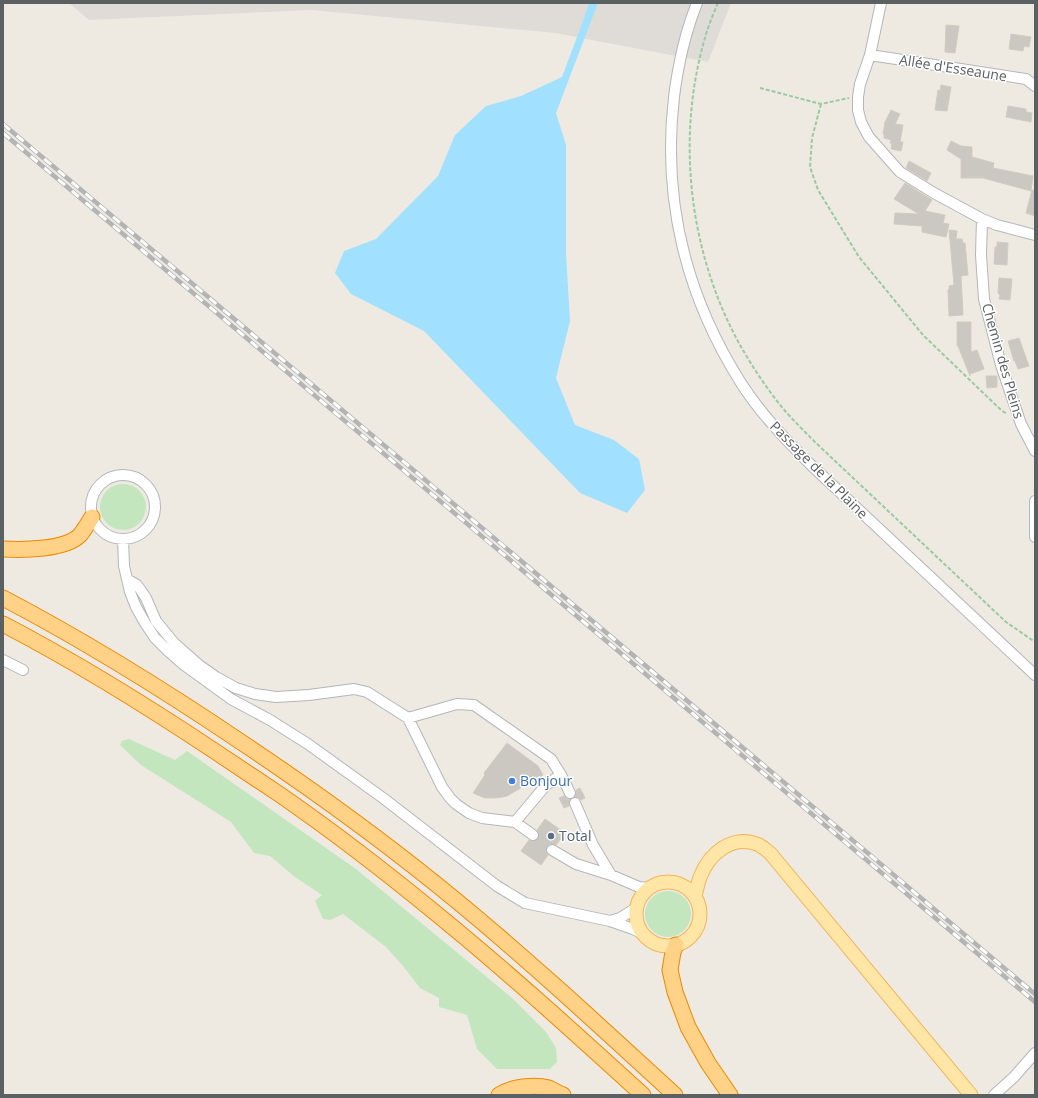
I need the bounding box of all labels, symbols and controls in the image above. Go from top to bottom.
street label: Allée d'Esseaune [898,50,1008,85]
street label: Chemin des Pleins [978,301,1029,421]
street label: Passage de la Plaine [766,417,873,523]
place label: Bonjour [520,771,573,790]
marker: Bonjour [507,776,517,786]
place label: Total [559,826,591,845]
marker: Total [546,831,556,841]

